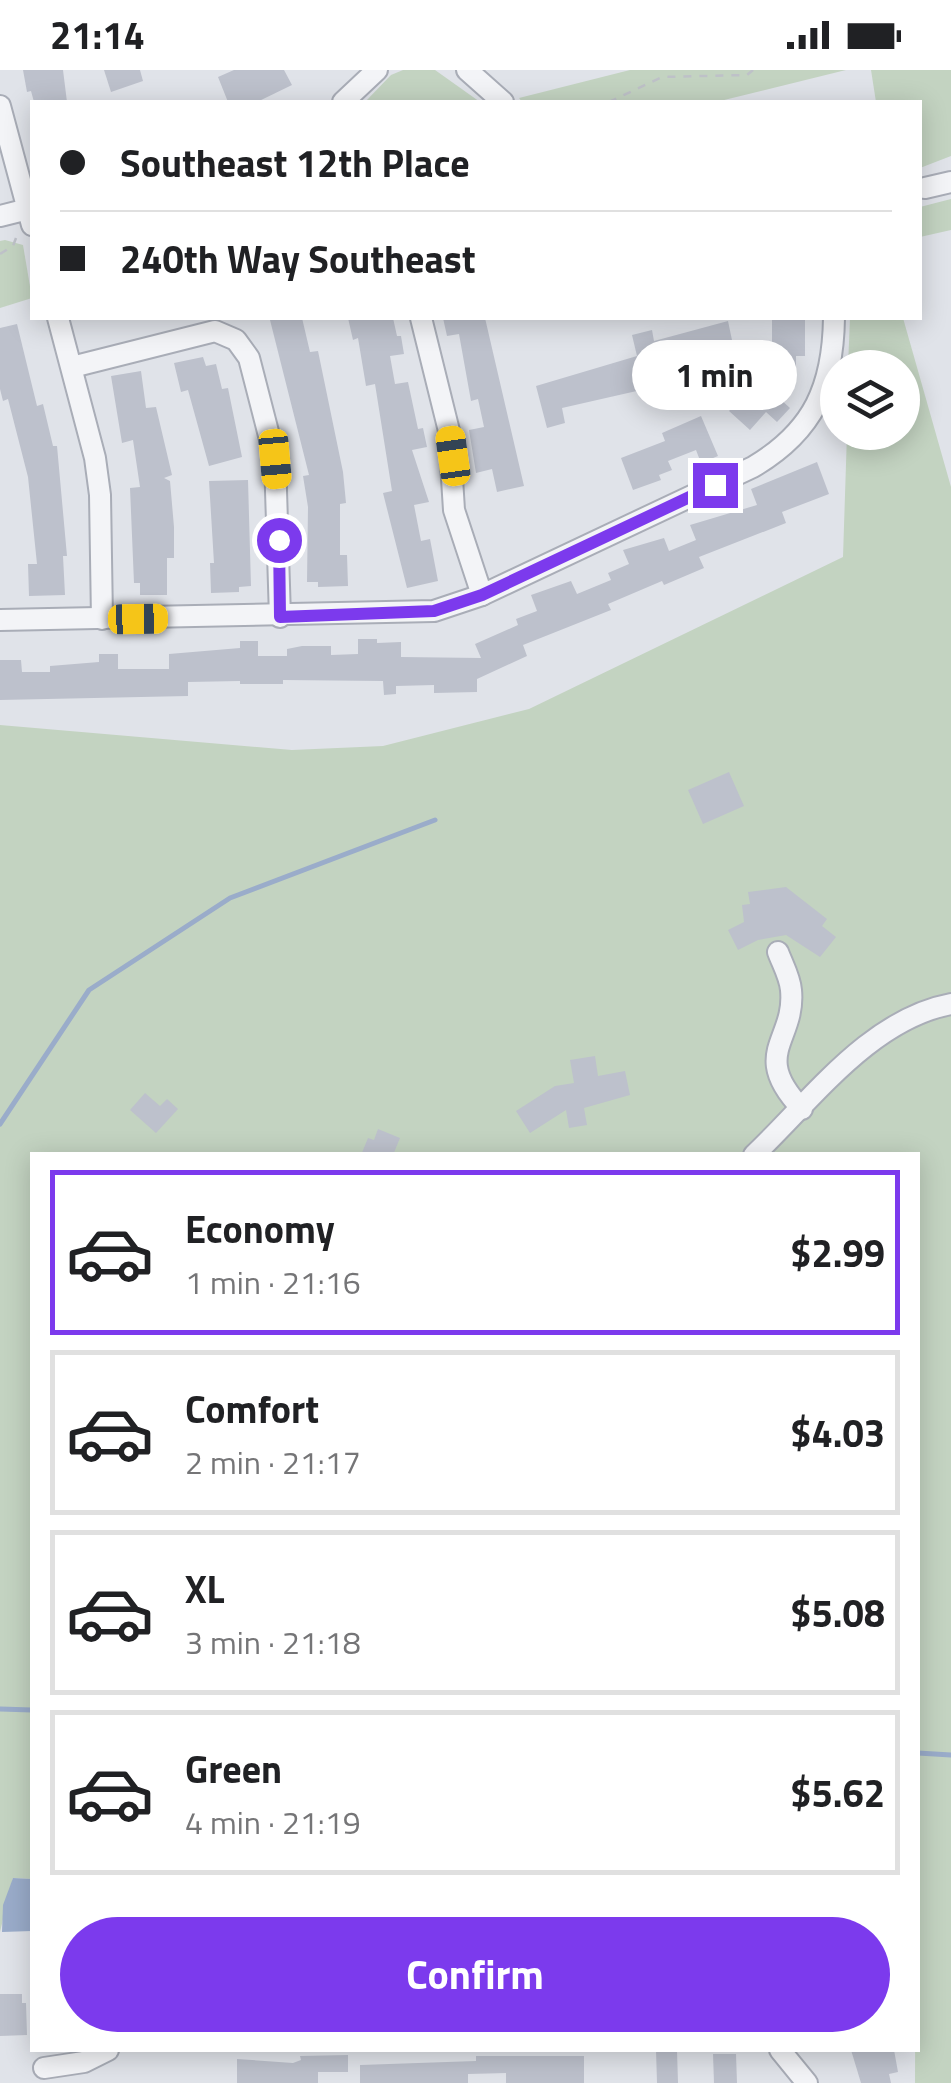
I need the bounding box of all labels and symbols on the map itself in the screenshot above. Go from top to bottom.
callout: 1 min [632,340,798,410]
car [434,424,472,488]
car [257,428,293,490]
route end [693,463,738,508]
route start [257,518,302,563]
car [108,603,168,635]

